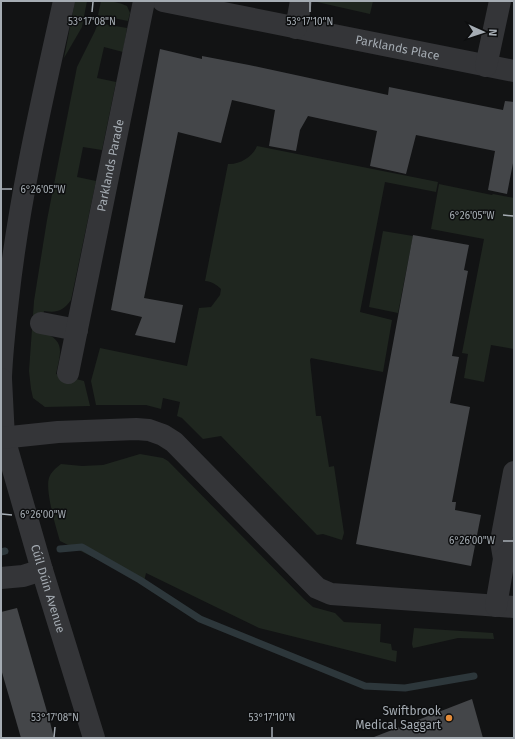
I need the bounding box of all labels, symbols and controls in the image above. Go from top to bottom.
north arrow [463,12,503,52]
text: 53°17'08"N [68,16,116,28]
text: 53°17'10"N [287,16,333,28]
text: N [486,29,499,36]
street label: Parklands Place [354,33,441,63]
street label: Parklands Parade [94,118,127,213]
text: 6°26'05"W [20,184,66,196]
text: 6°26'05"W [449,210,495,222]
text: 6°26'00"W [20,509,67,521]
text: 6°26'00"W [449,535,496,547]
street label: Cúil Dúin Avenue [28,543,68,635]
place label: Swiftbrook Medical Saggart [355,704,442,732]
text: 53°17'08"N [31,712,79,724]
text: 53°17'10"N [249,712,295,724]
marker: Swiftbrook Medical Saggart [444,713,454,723]

